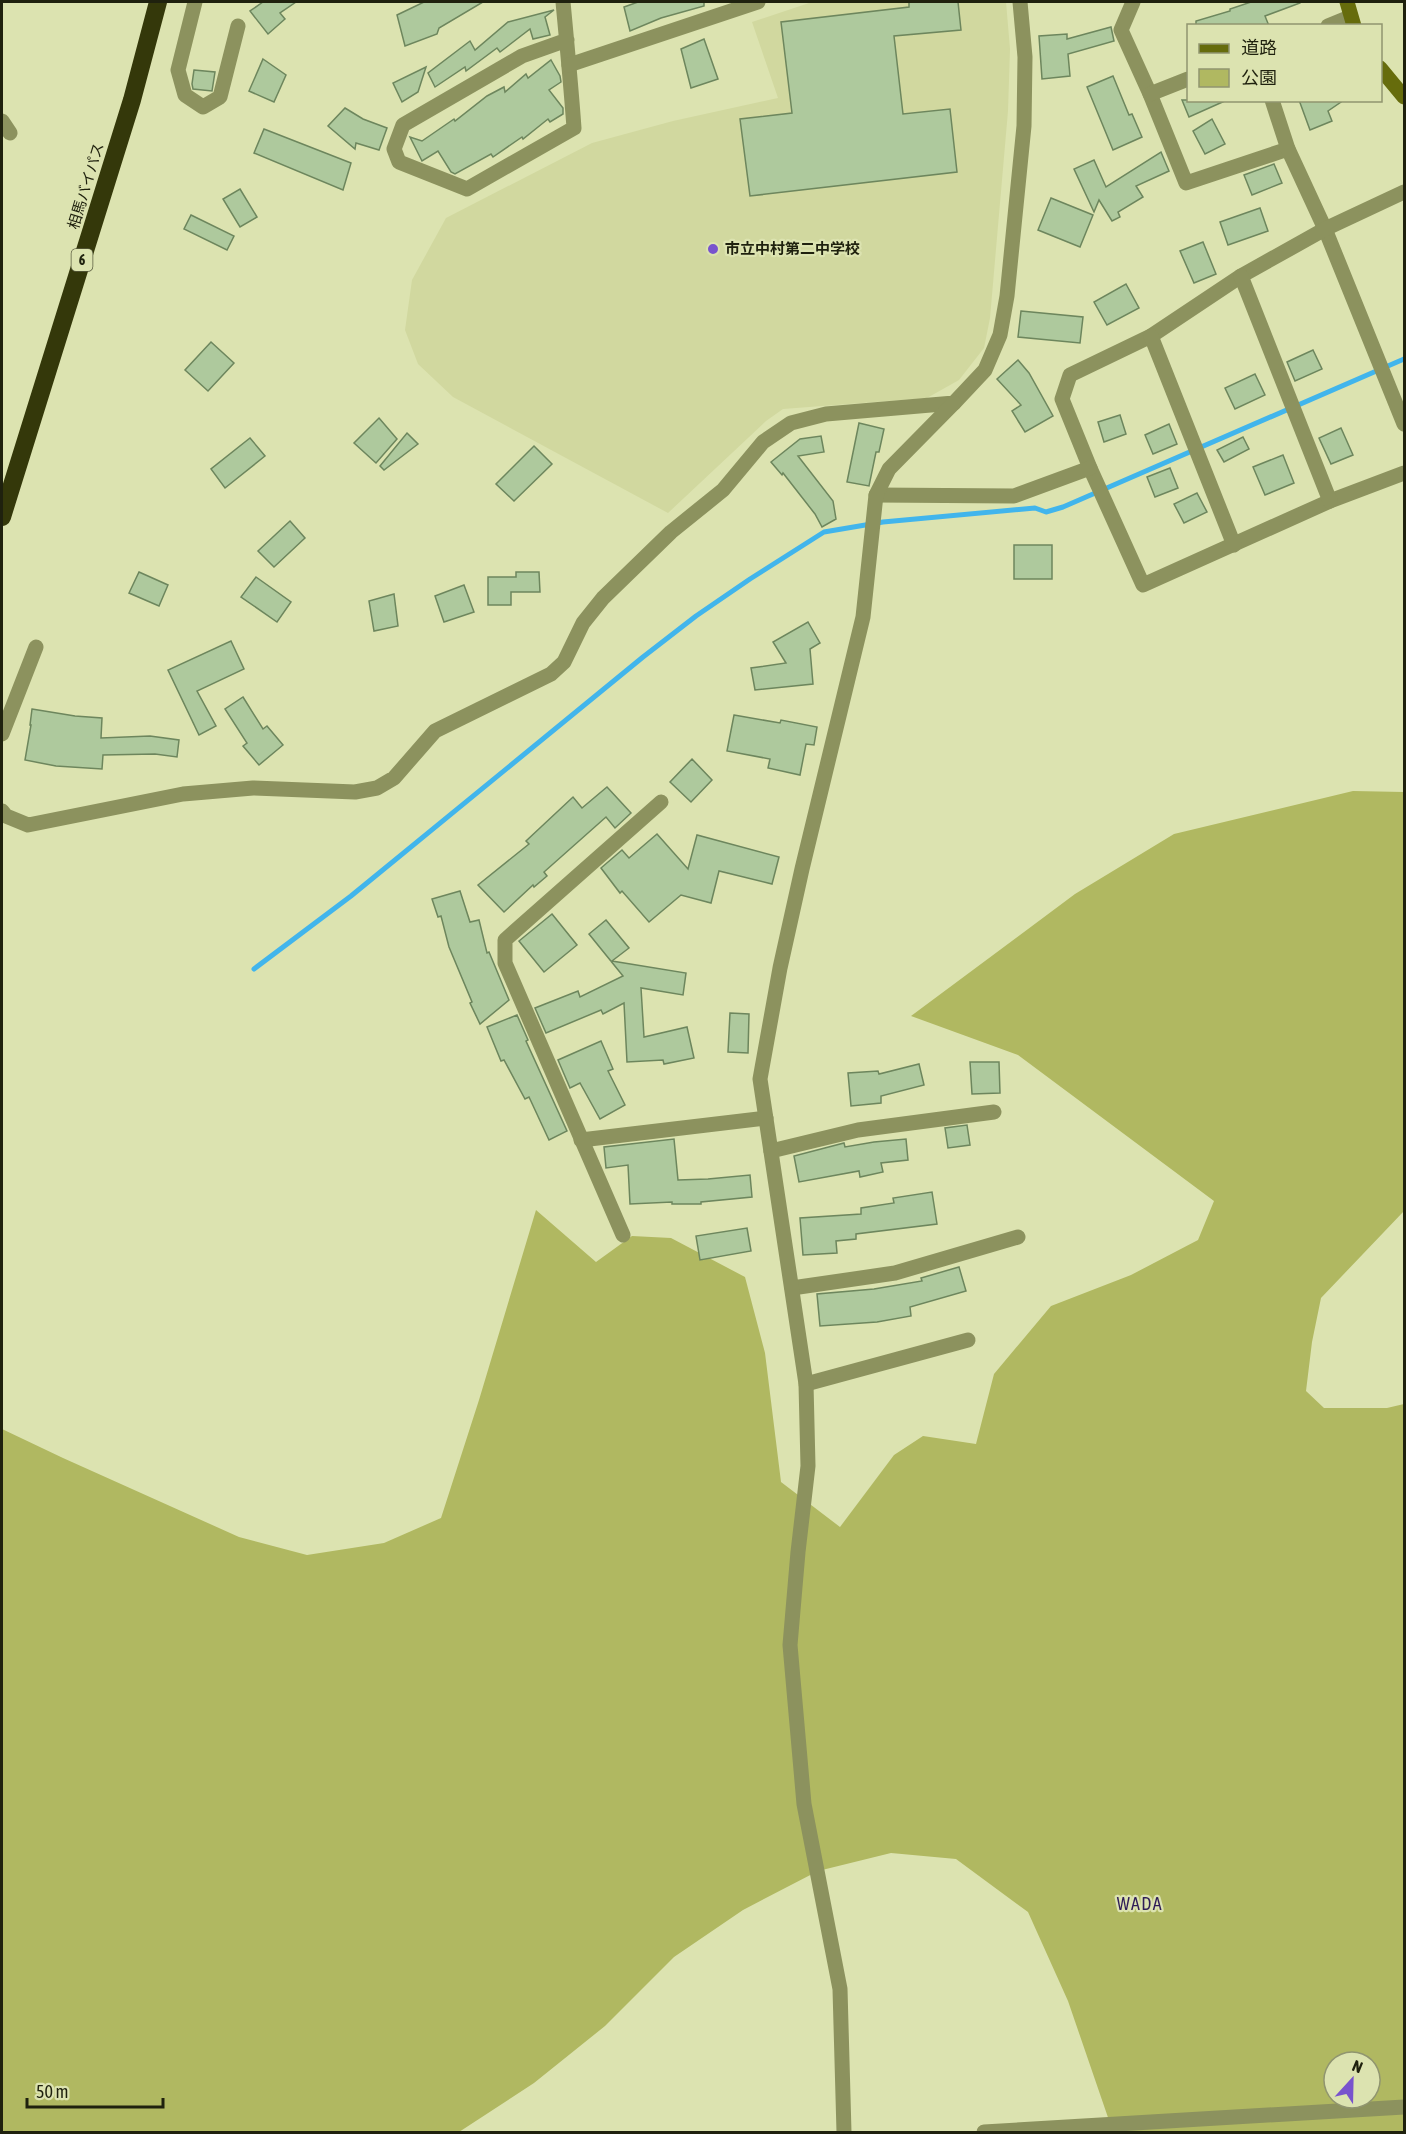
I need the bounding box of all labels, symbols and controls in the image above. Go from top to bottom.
legend [1187,24,1382,102]
text: 道路 [1241,37,1277,58]
text: 公園 [1241,67,1277,88]
street label: 相馬バイパス [64,140,107,231]
place label: 市立中村第二中学校 [725,240,860,257]
marker: 市立中村第二中学校 [706,242,720,256]
road number: 6 [72,249,92,271]
district label: WADA [1117,1893,1163,1914]
north arrow [1322,2050,1382,2110]
text: N [1350,2056,1365,2076]
scale bar [27,2071,164,2109]
text: 50 m [36,2081,68,2102]

